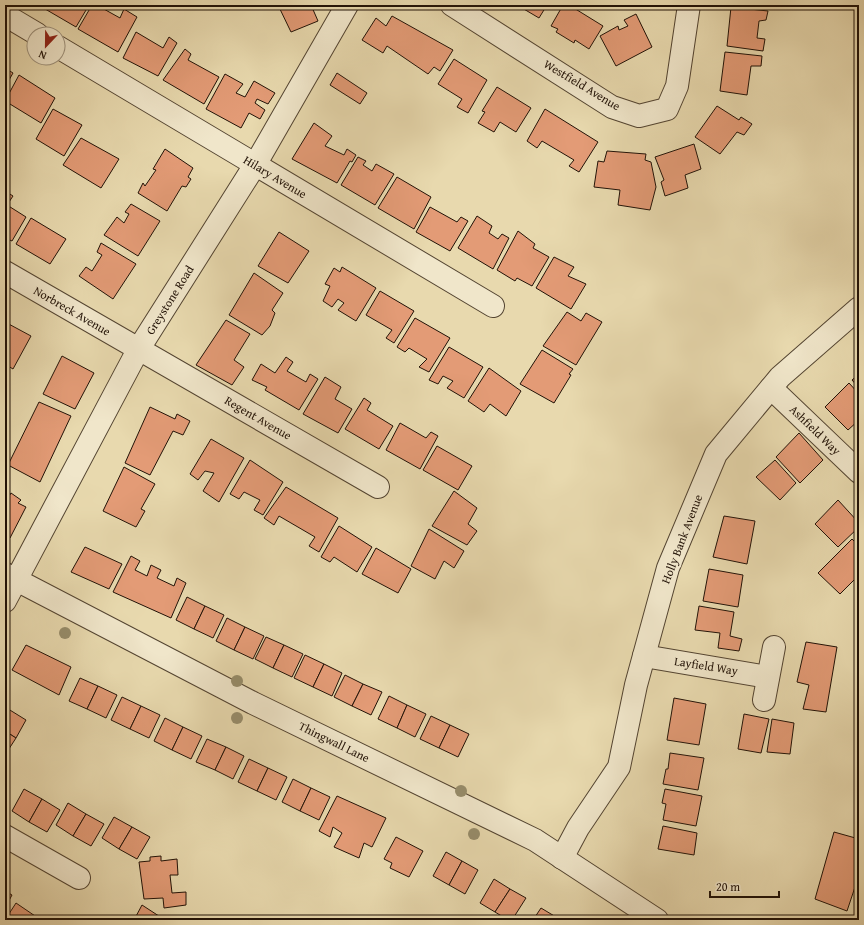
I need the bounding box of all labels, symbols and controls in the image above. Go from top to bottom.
north arrow [26,26,66,66]
text: N [35,46,49,64]
street label: Westfield Avenue [541,55,624,114]
street label: Hilary Avenue [241,151,310,202]
street label: Greystone Road [142,261,198,338]
street label: Norbreck Avenue [31,282,114,340]
street label: Regent Avenue [222,392,295,444]
street label: Ashfield Way [786,401,845,458]
street label: Holly Bank Avenue [657,491,706,586]
street label: Layfield Way [673,652,739,679]
street label: Thingwall Lane [296,717,373,766]
scale bar [710,873,779,899]
text: 20 m [716,878,740,895]

